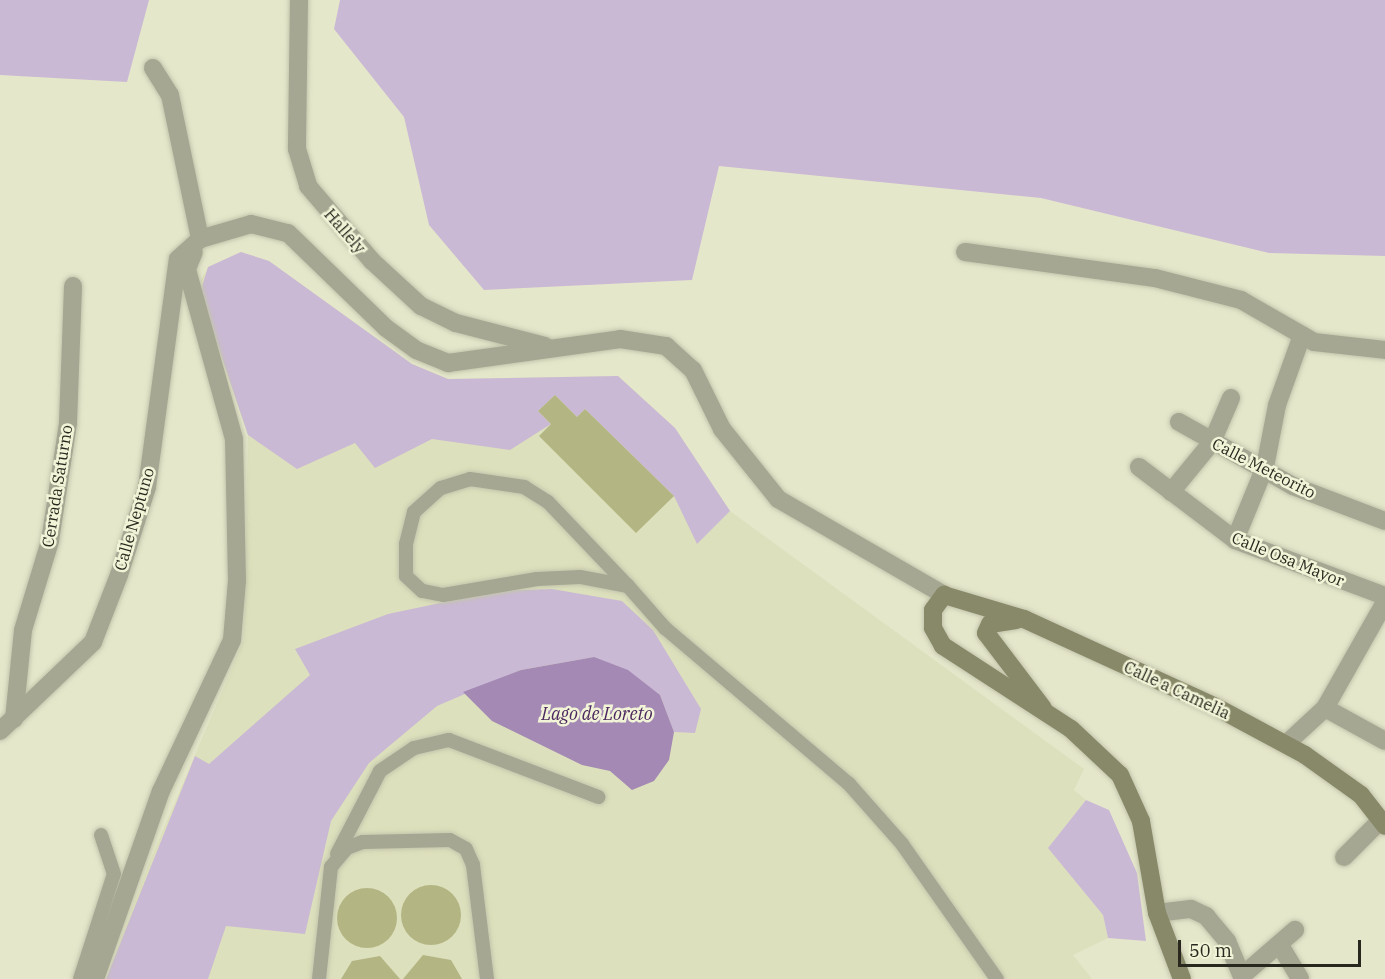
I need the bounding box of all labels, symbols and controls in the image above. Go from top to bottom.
street label: Hallely [320,205,370,257]
street label: Cerrada Saturno [38,423,76,549]
street label: Calle Meteorito [1209,434,1319,502]
street label: Calle Neptuno [110,465,158,573]
street label: Calle Osa Mayor [1229,528,1347,590]
street label: Calle a Camelia [1121,657,1233,723]
water label: Lago de Loreto [541,703,653,725]
scale bar [1181,928,1364,966]
text: 50 m [1189,939,1232,962]

